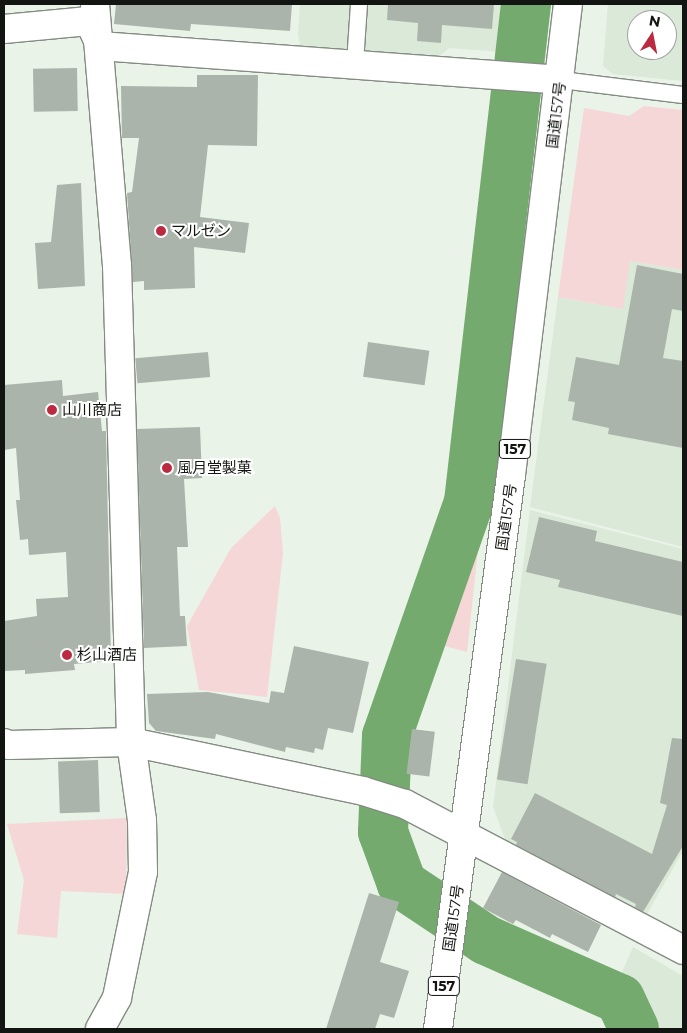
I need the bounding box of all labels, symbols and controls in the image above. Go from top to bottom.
north arrow [627,10,677,60]
text: N [647,11,662,31]
street label: 国道157号 [543,80,569,150]
place label: マルゼン [171,222,231,240]
marker: マルゼン [155,225,167,237]
place label: 山川商店 [62,401,122,419]
marker: 山川商店 [46,404,58,416]
road number: 157 [499,438,531,460]
place label: 風月堂製菓 [177,459,252,477]
marker: 風月堂製菓 [161,462,173,474]
street label: 国道157号 [492,482,520,552]
place label: 杉山酒店 [77,646,137,664]
marker: 杉山酒店 [61,649,73,661]
street label: 国道157号 [439,883,467,953]
road number: 157 [428,974,460,998]

